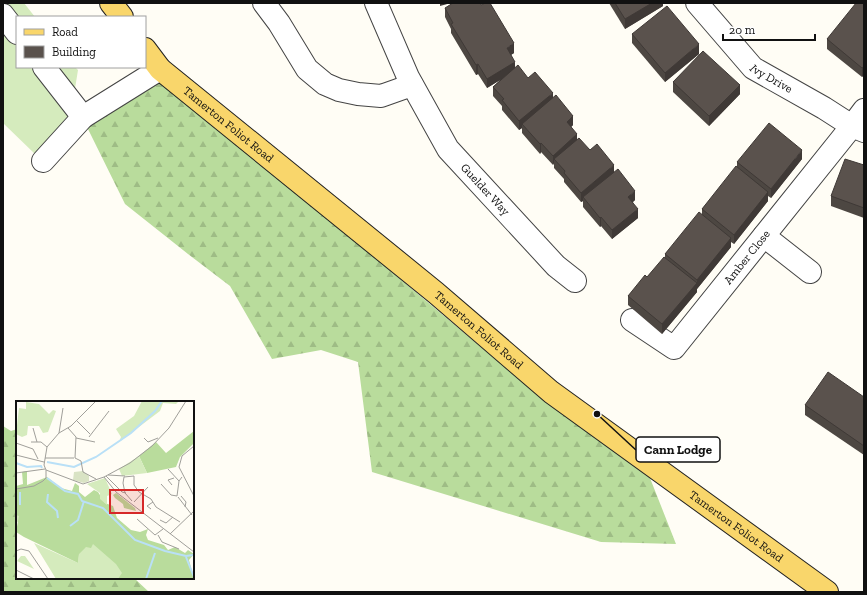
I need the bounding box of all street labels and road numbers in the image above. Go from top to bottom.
street label: Ivy Drive [746,62,795,96]
street label: Tamerton Foliot Road [180,84,277,166]
street label: Guelder Way [458,161,513,219]
street label: Amber Close [721,227,773,287]
street label: Tamerton Foliot Road [432,288,526,372]
street label: Tamerton Foliot Road [687,488,786,565]

